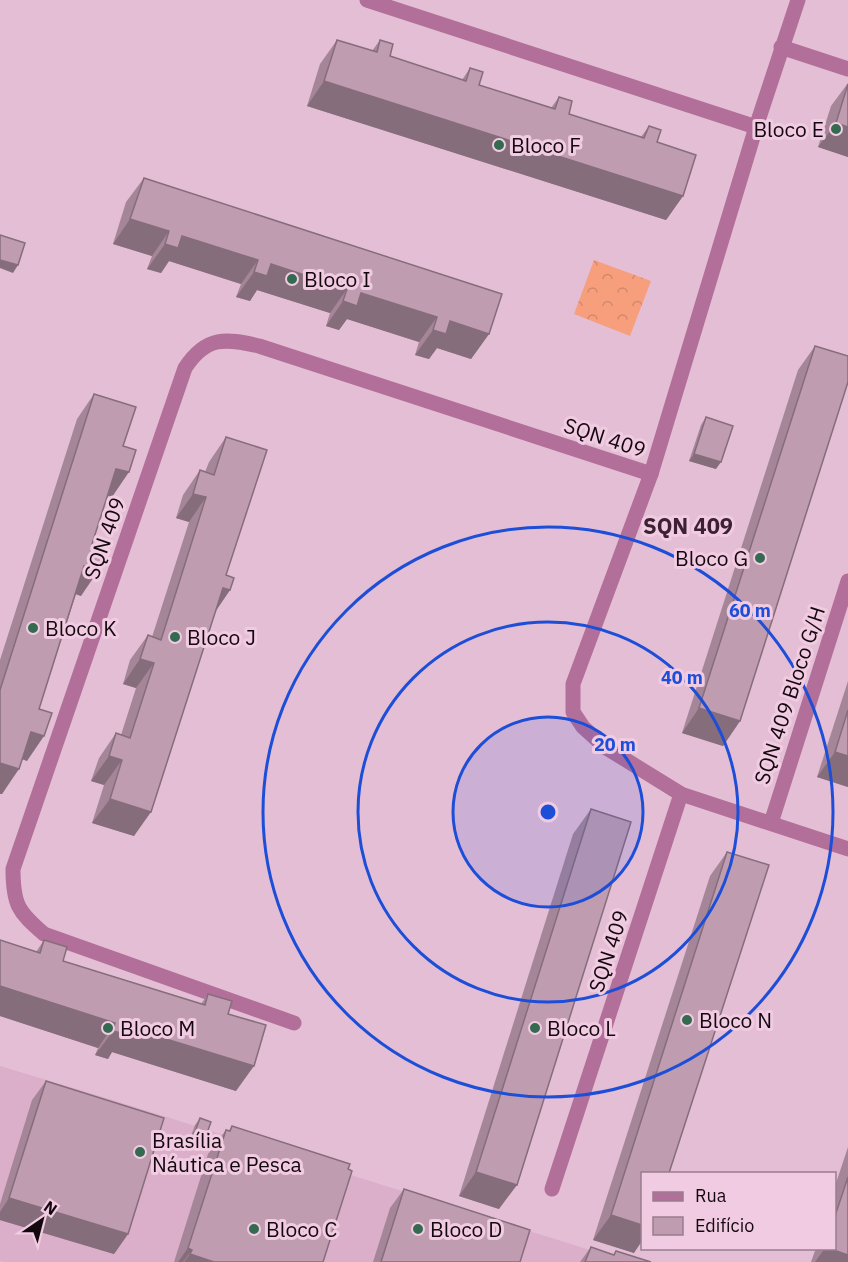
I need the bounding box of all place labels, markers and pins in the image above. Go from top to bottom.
place label: Bloco E [753,115,824,143]
marker: Bloco E [829,122,843,136]
place label: Bloco F [511,131,581,159]
marker: Bloco F [492,138,506,152]
place label: Bloco I [304,265,371,293]
marker: Bloco I [285,272,299,286]
place label: Bloco G [675,544,748,572]
marker: Bloco G [753,551,767,565]
place label: Bloco K [45,614,117,642]
marker: Bloco K [26,621,40,635]
place label: Bloco J [187,623,256,651]
marker: Bloco J [168,630,182,644]
centre of rings [538,802,558,822]
place label: Bloco N [699,1006,772,1034]
marker: Bloco N [680,1013,694,1027]
place label: Bloco M [120,1014,195,1042]
place label: Bloco L [547,1014,616,1042]
marker: Bloco M [101,1021,115,1035]
marker: Bloco L [528,1021,542,1035]
place label: Brasília Náutica e Pesca [152,1126,302,1178]
marker: Brasília Náutica e Pesca [133,1145,147,1159]
place label: Bloco C [266,1215,337,1243]
place label: Bloco D [430,1215,502,1243]
marker: Bloco C [247,1222,261,1236]
marker: Bloco D [411,1222,425,1236]

